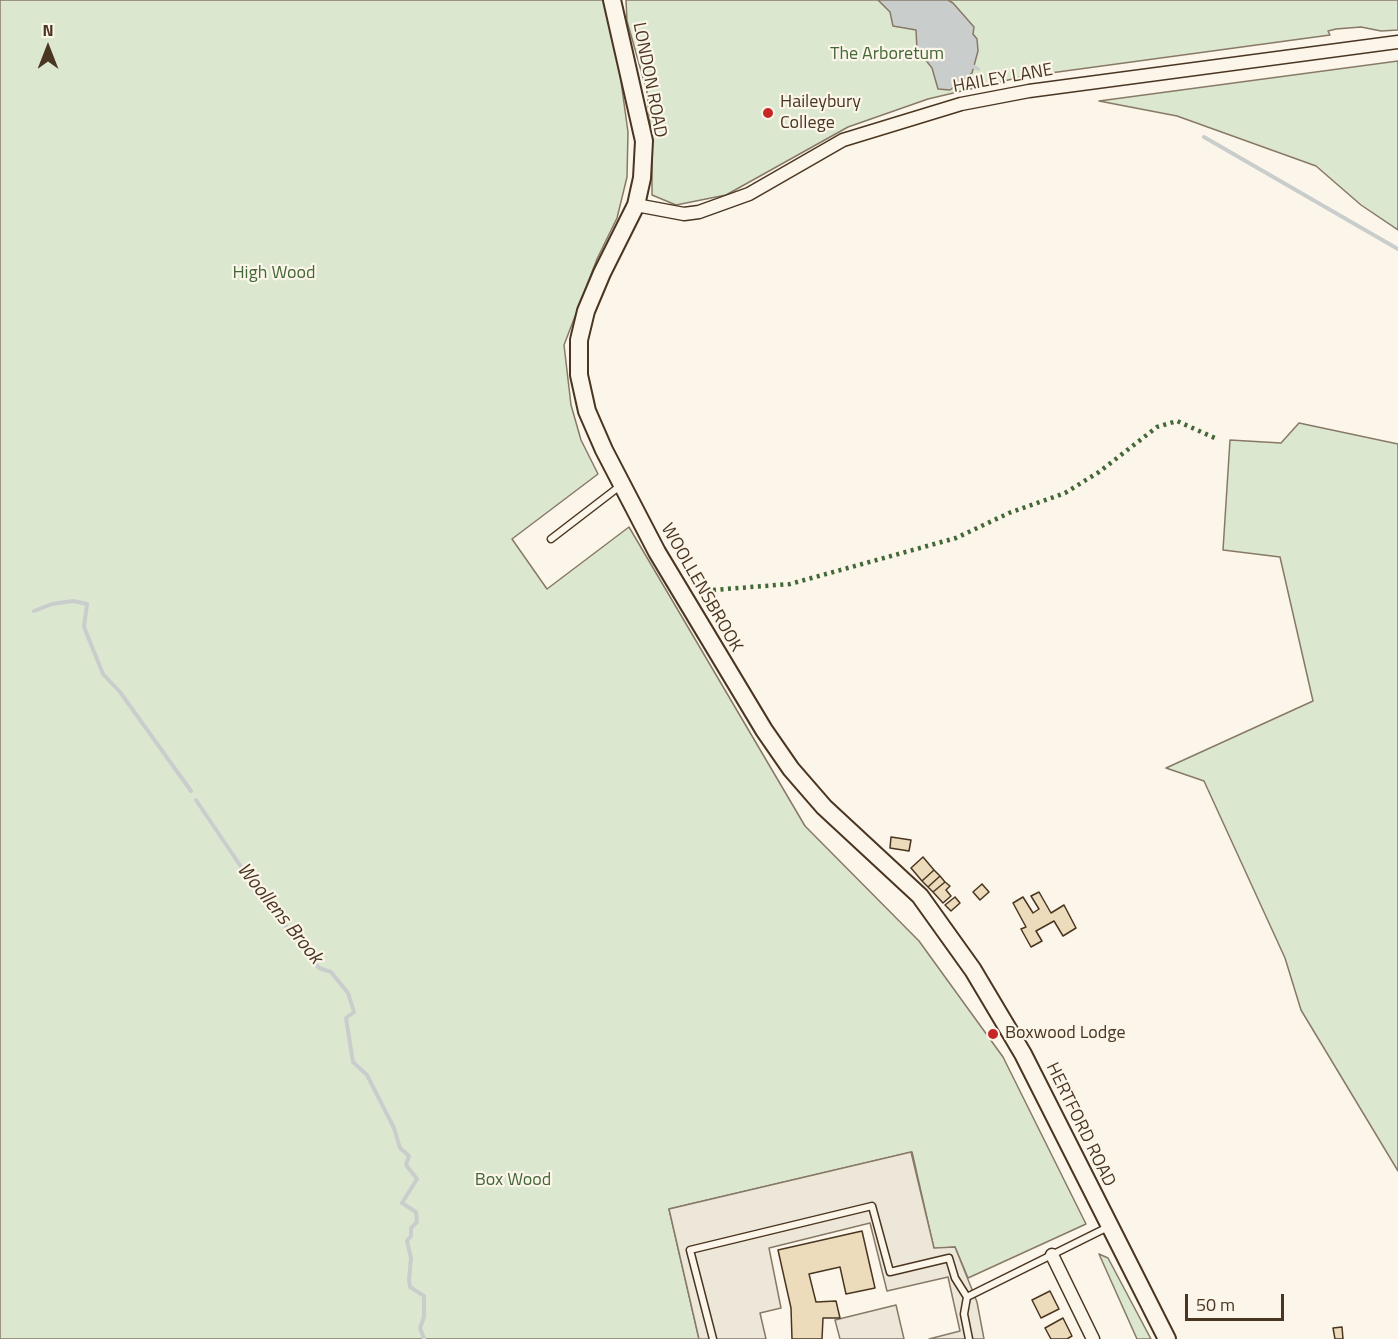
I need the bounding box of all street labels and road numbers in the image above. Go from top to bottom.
street label: LONDON ROAD [627,21,671,139]
street label: HAILEY LANE [951,60,1055,98]
street label: WOOLLENSBROOK [655,520,747,656]
street label: HERTFORD ROAD [1041,1059,1119,1191]

